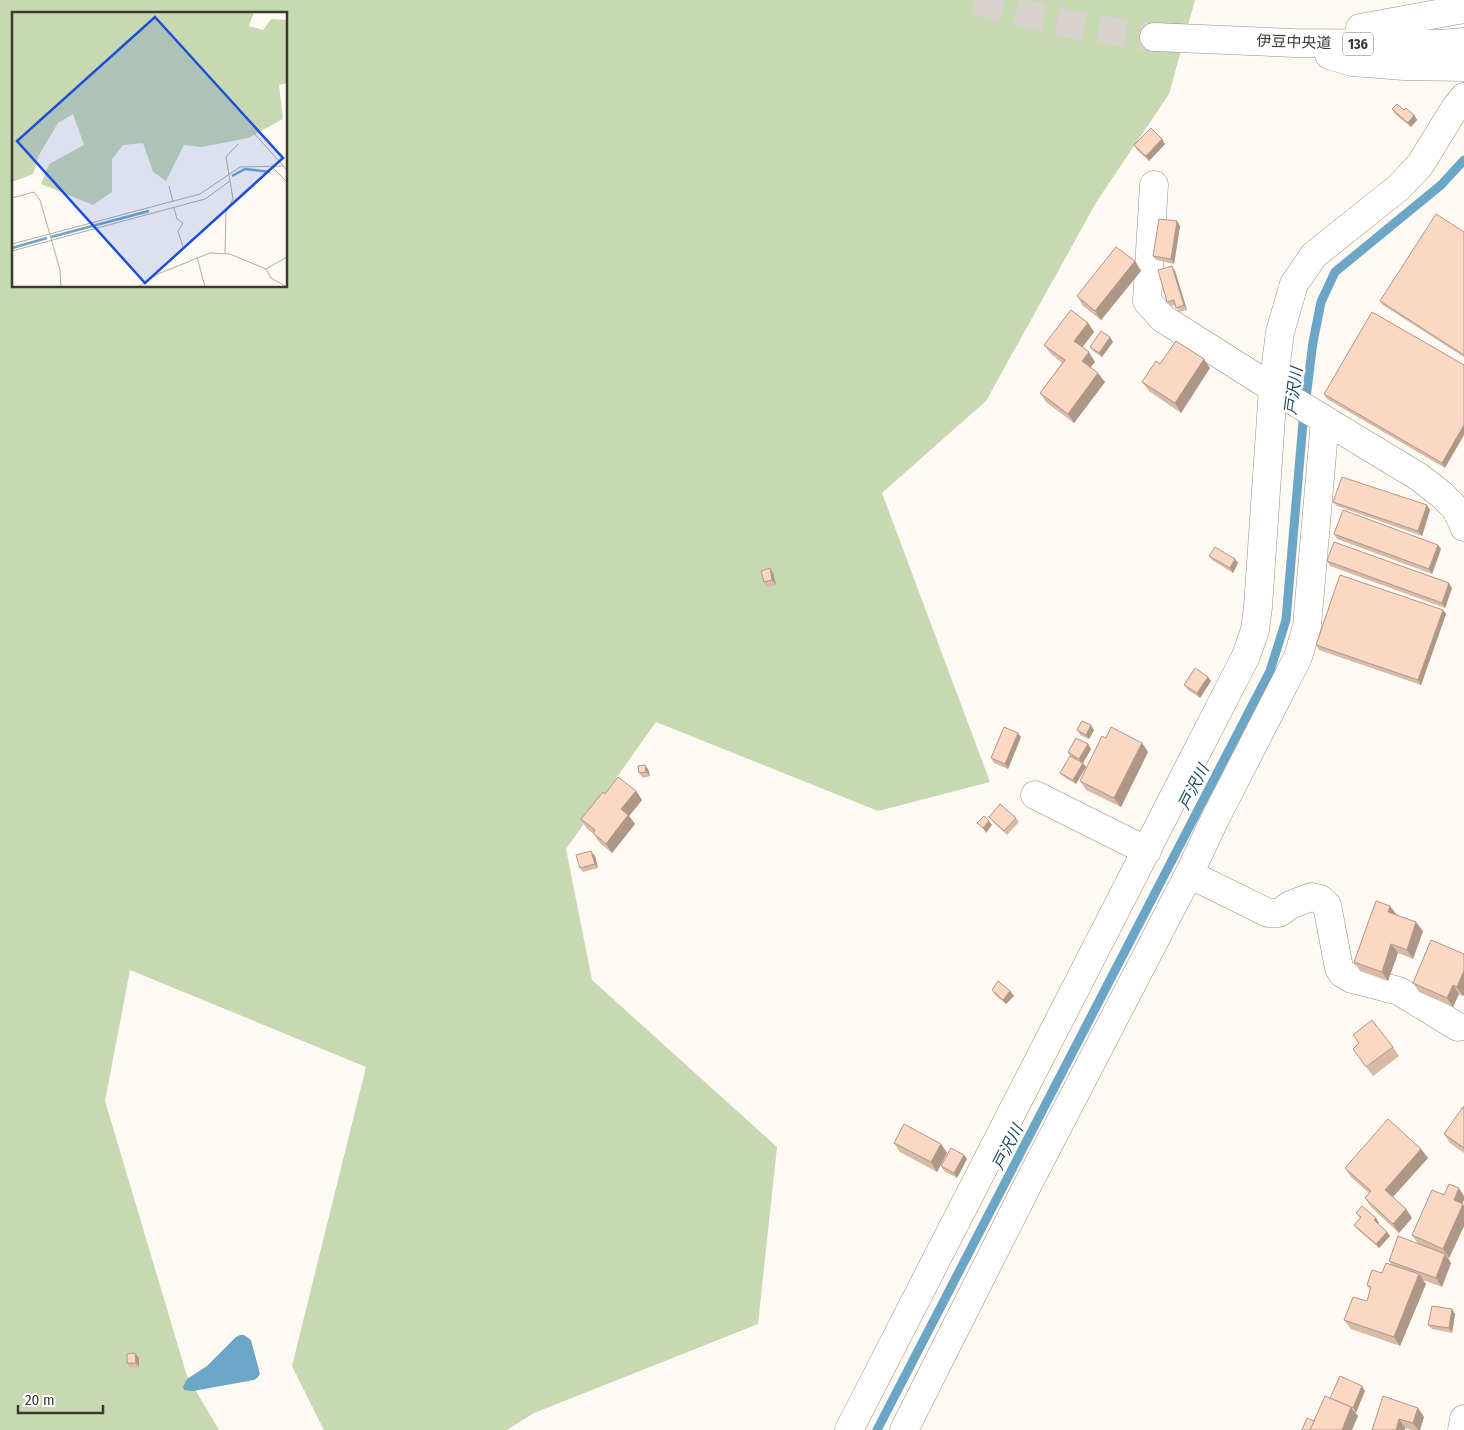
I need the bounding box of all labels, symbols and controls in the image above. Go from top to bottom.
inset map [12,12,288,288]
street label: 伊豆中央道 [1256,32,1332,52]
road number: 136 [1343,33,1373,56]
water label: 戸沢川 [1281,364,1307,416]
water label: 戸沢川 [1174,760,1214,813]
water label: 戸沢川 [988,1120,1028,1173]
scale bar [18,1382,102,1414]
text: 20 m [25,1391,55,1409]

